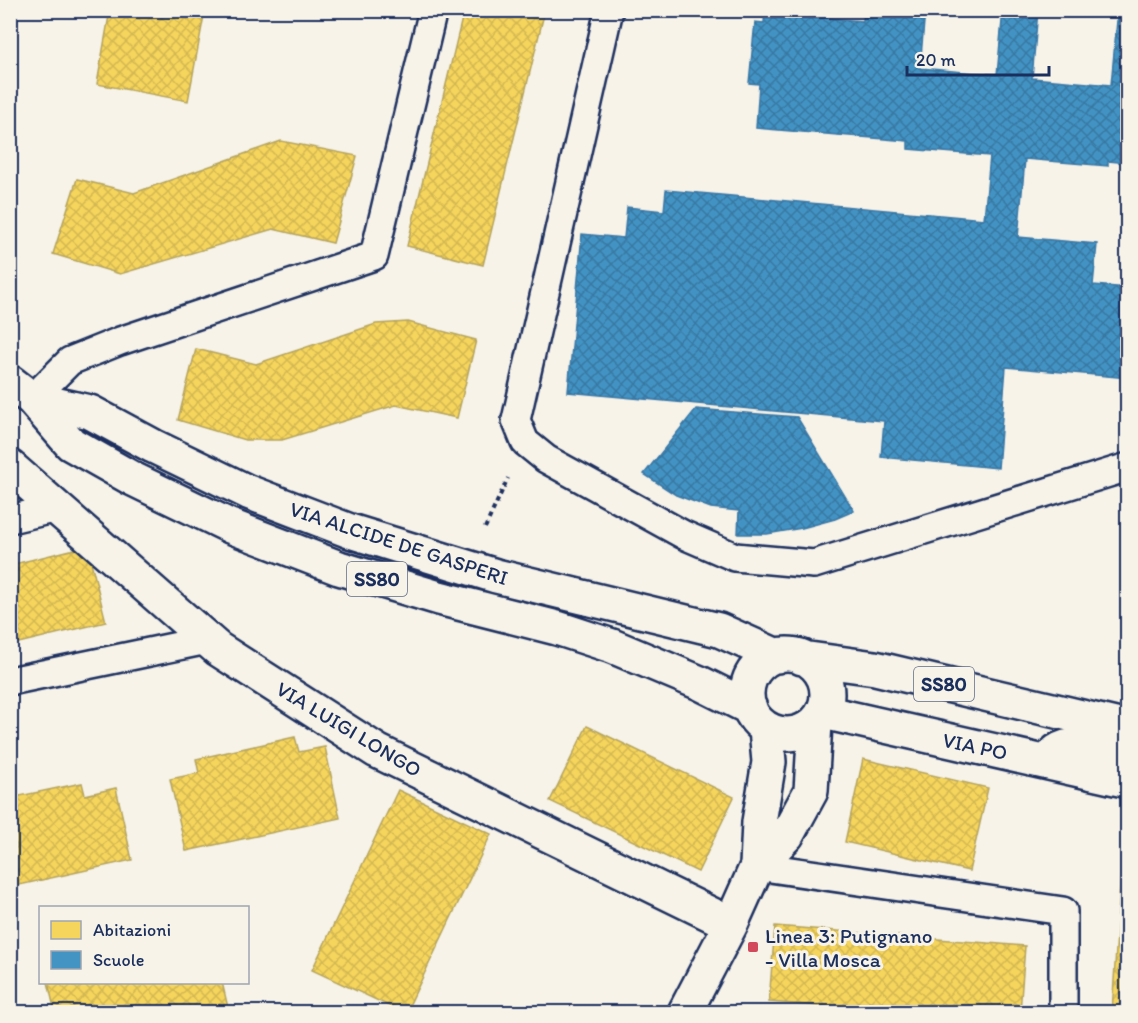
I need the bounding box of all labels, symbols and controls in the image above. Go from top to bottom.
scale bar [907,39,1050,77]
text: 20 m [916,49,956,71]
street label: VIA ALCIDE DE GASPERI [287,496,511,590]
road number: SS80 [347,562,407,596]
road number: SS80 [914,667,974,701]
street label: VIA LUIGI LONGO [272,676,426,782]
street label: VIA PO [940,727,1010,765]
legend [39,906,249,984]
text: Abitazioni [93,919,171,941]
place label: Linea 3: Putignano - Villa Mosca [765,923,933,972]
marker: Linea 3: Putignano - Villa Mosca [746,940,760,954]
text: Scuole [93,949,144,971]

